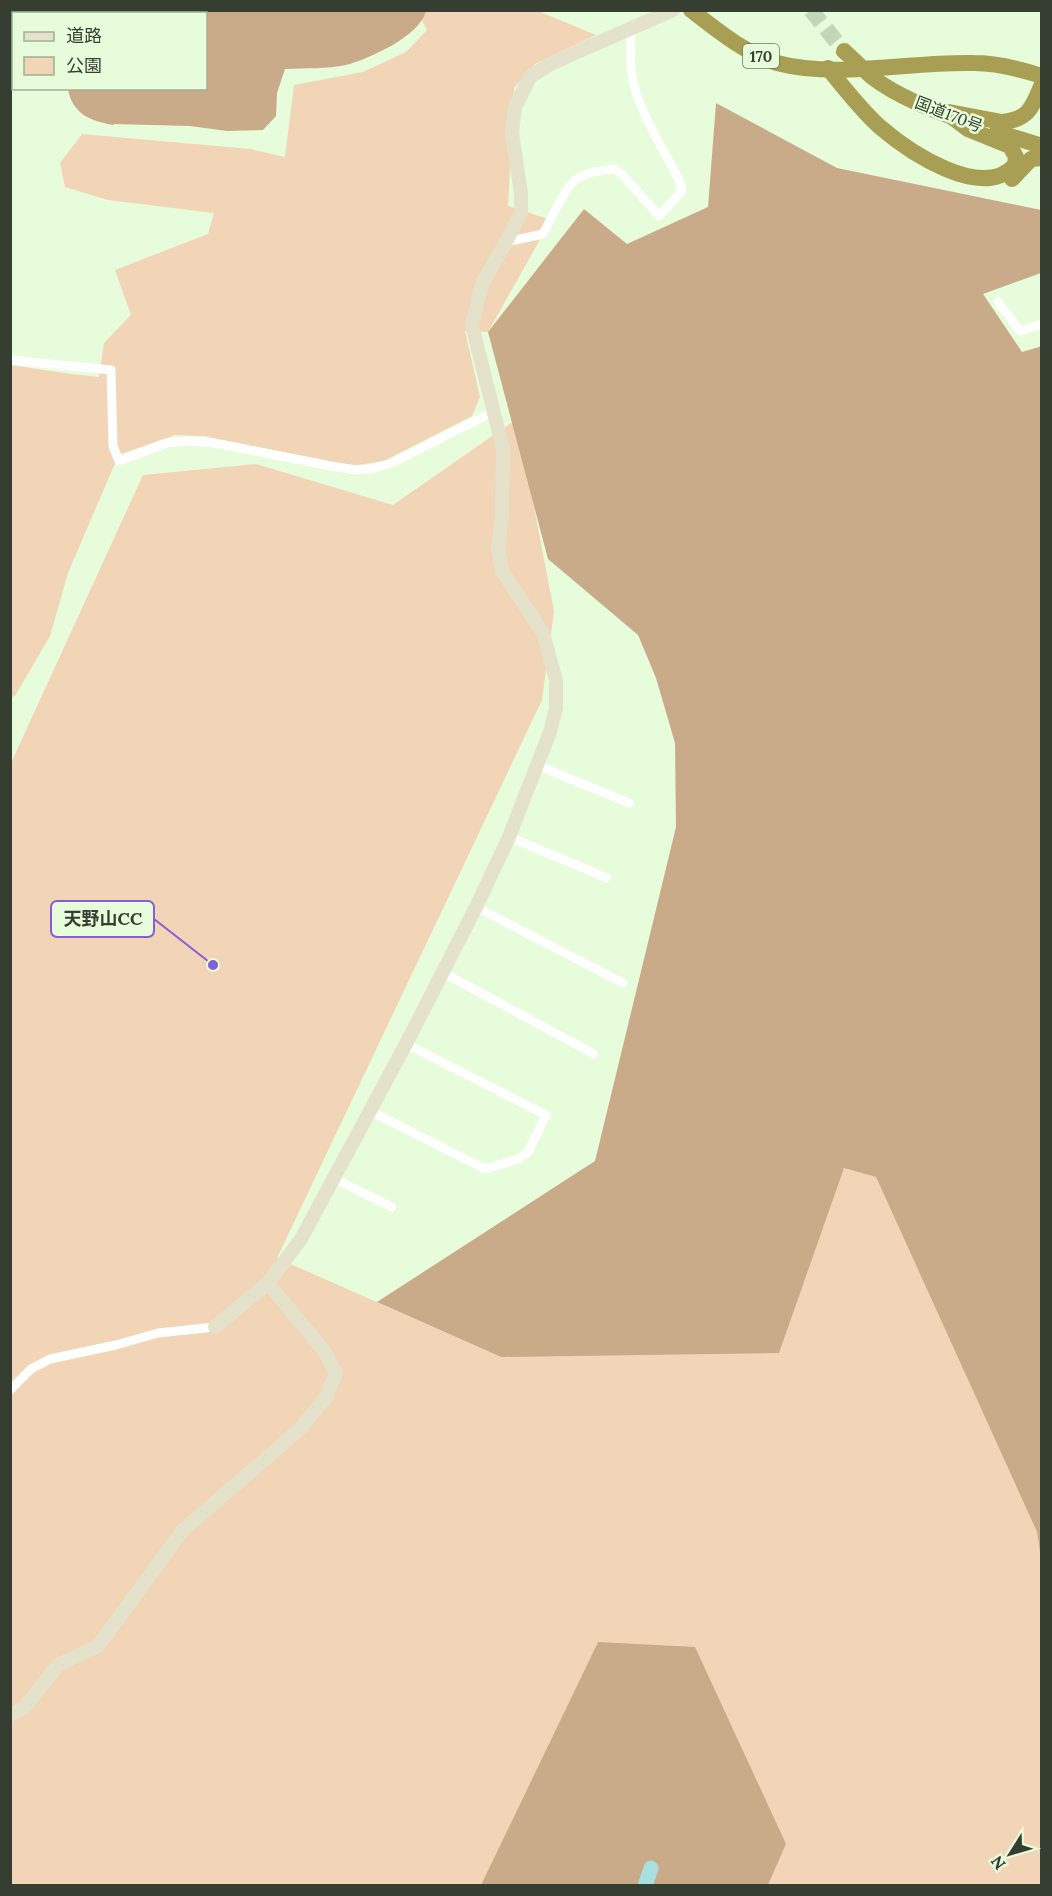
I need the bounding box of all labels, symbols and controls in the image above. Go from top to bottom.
legend [12,12,207,90]
text: 道路 [66,24,102,47]
road number: 170 [743,44,779,68]
text: 公園 [66,54,102,77]
street label: 国道170号 [912,92,986,136]
callout: 天野山CC [51,901,154,937]
text: 天野山CC [64,907,143,930]
north arrow [980,1824,1040,1884]
text: N [986,1852,1010,1874]

